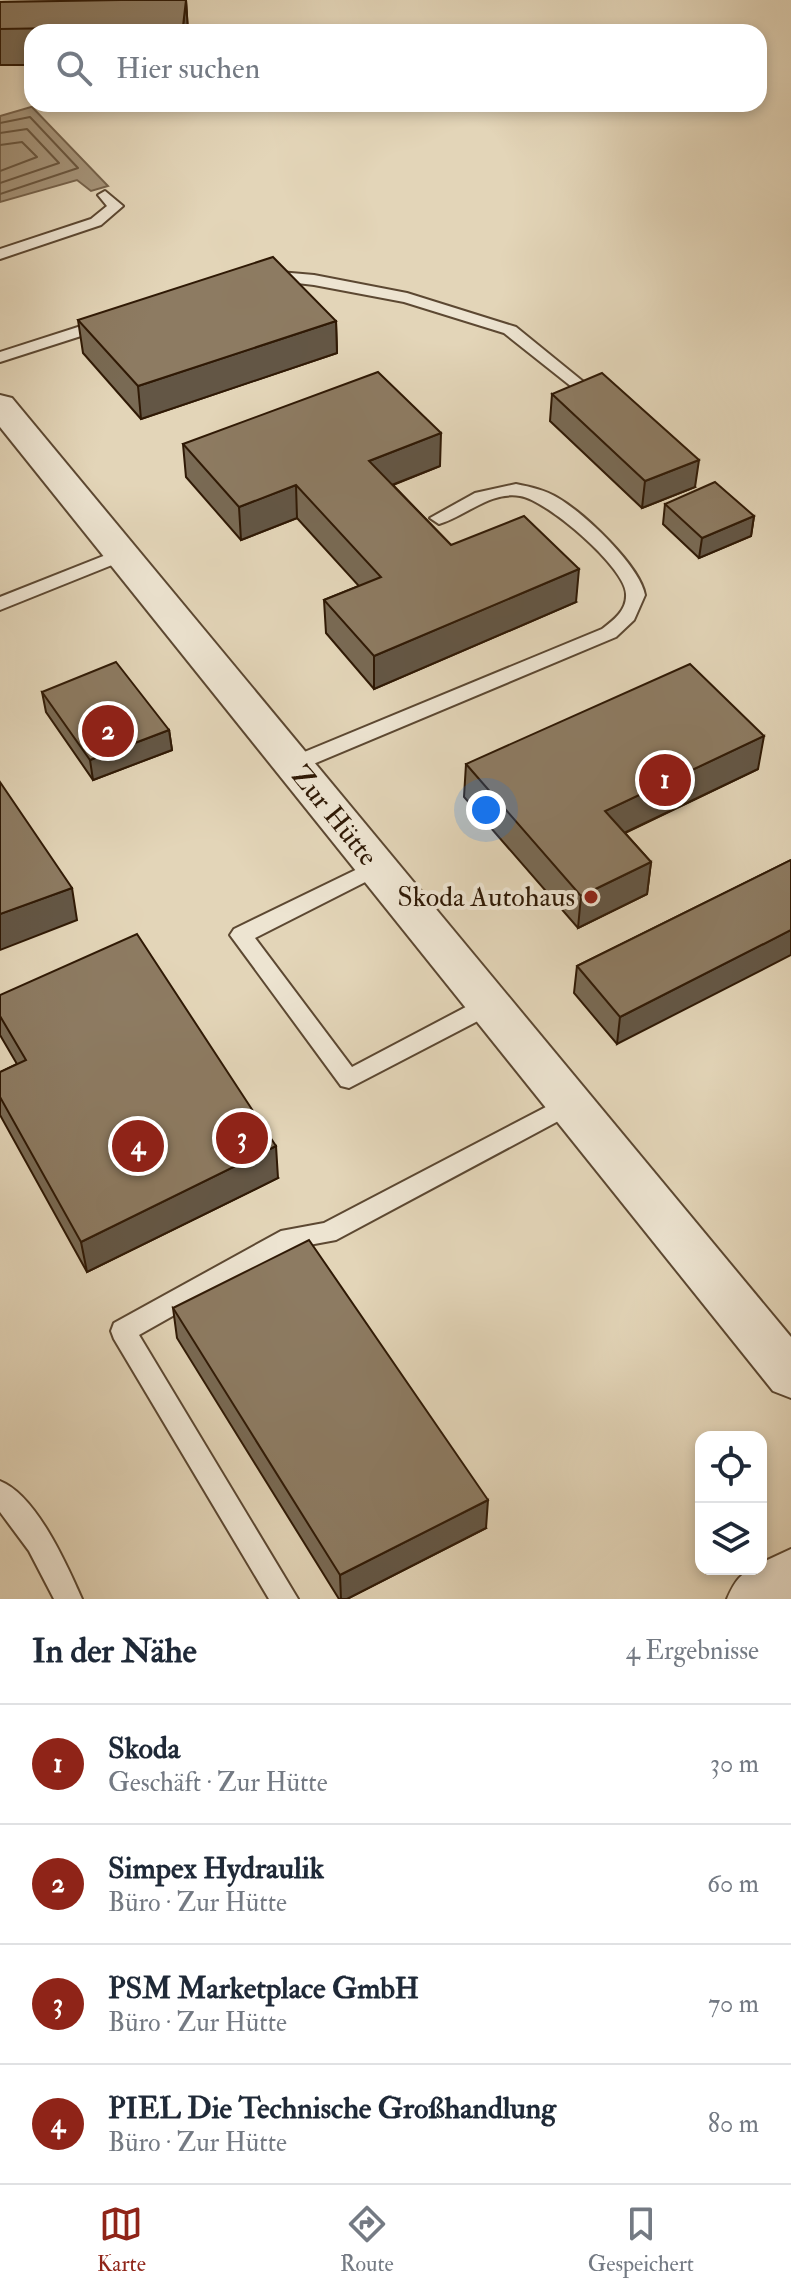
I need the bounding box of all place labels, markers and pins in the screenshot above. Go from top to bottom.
pin: 2 [82,701,134,761]
pin: 1 [639,750,691,810]
place label: Skoda Autohaus [397,880,575,915]
marker: Skoda Autohaus [582,888,600,906]
pin: 3 [216,1108,268,1168]
pin: 4 [112,1116,164,1176]

